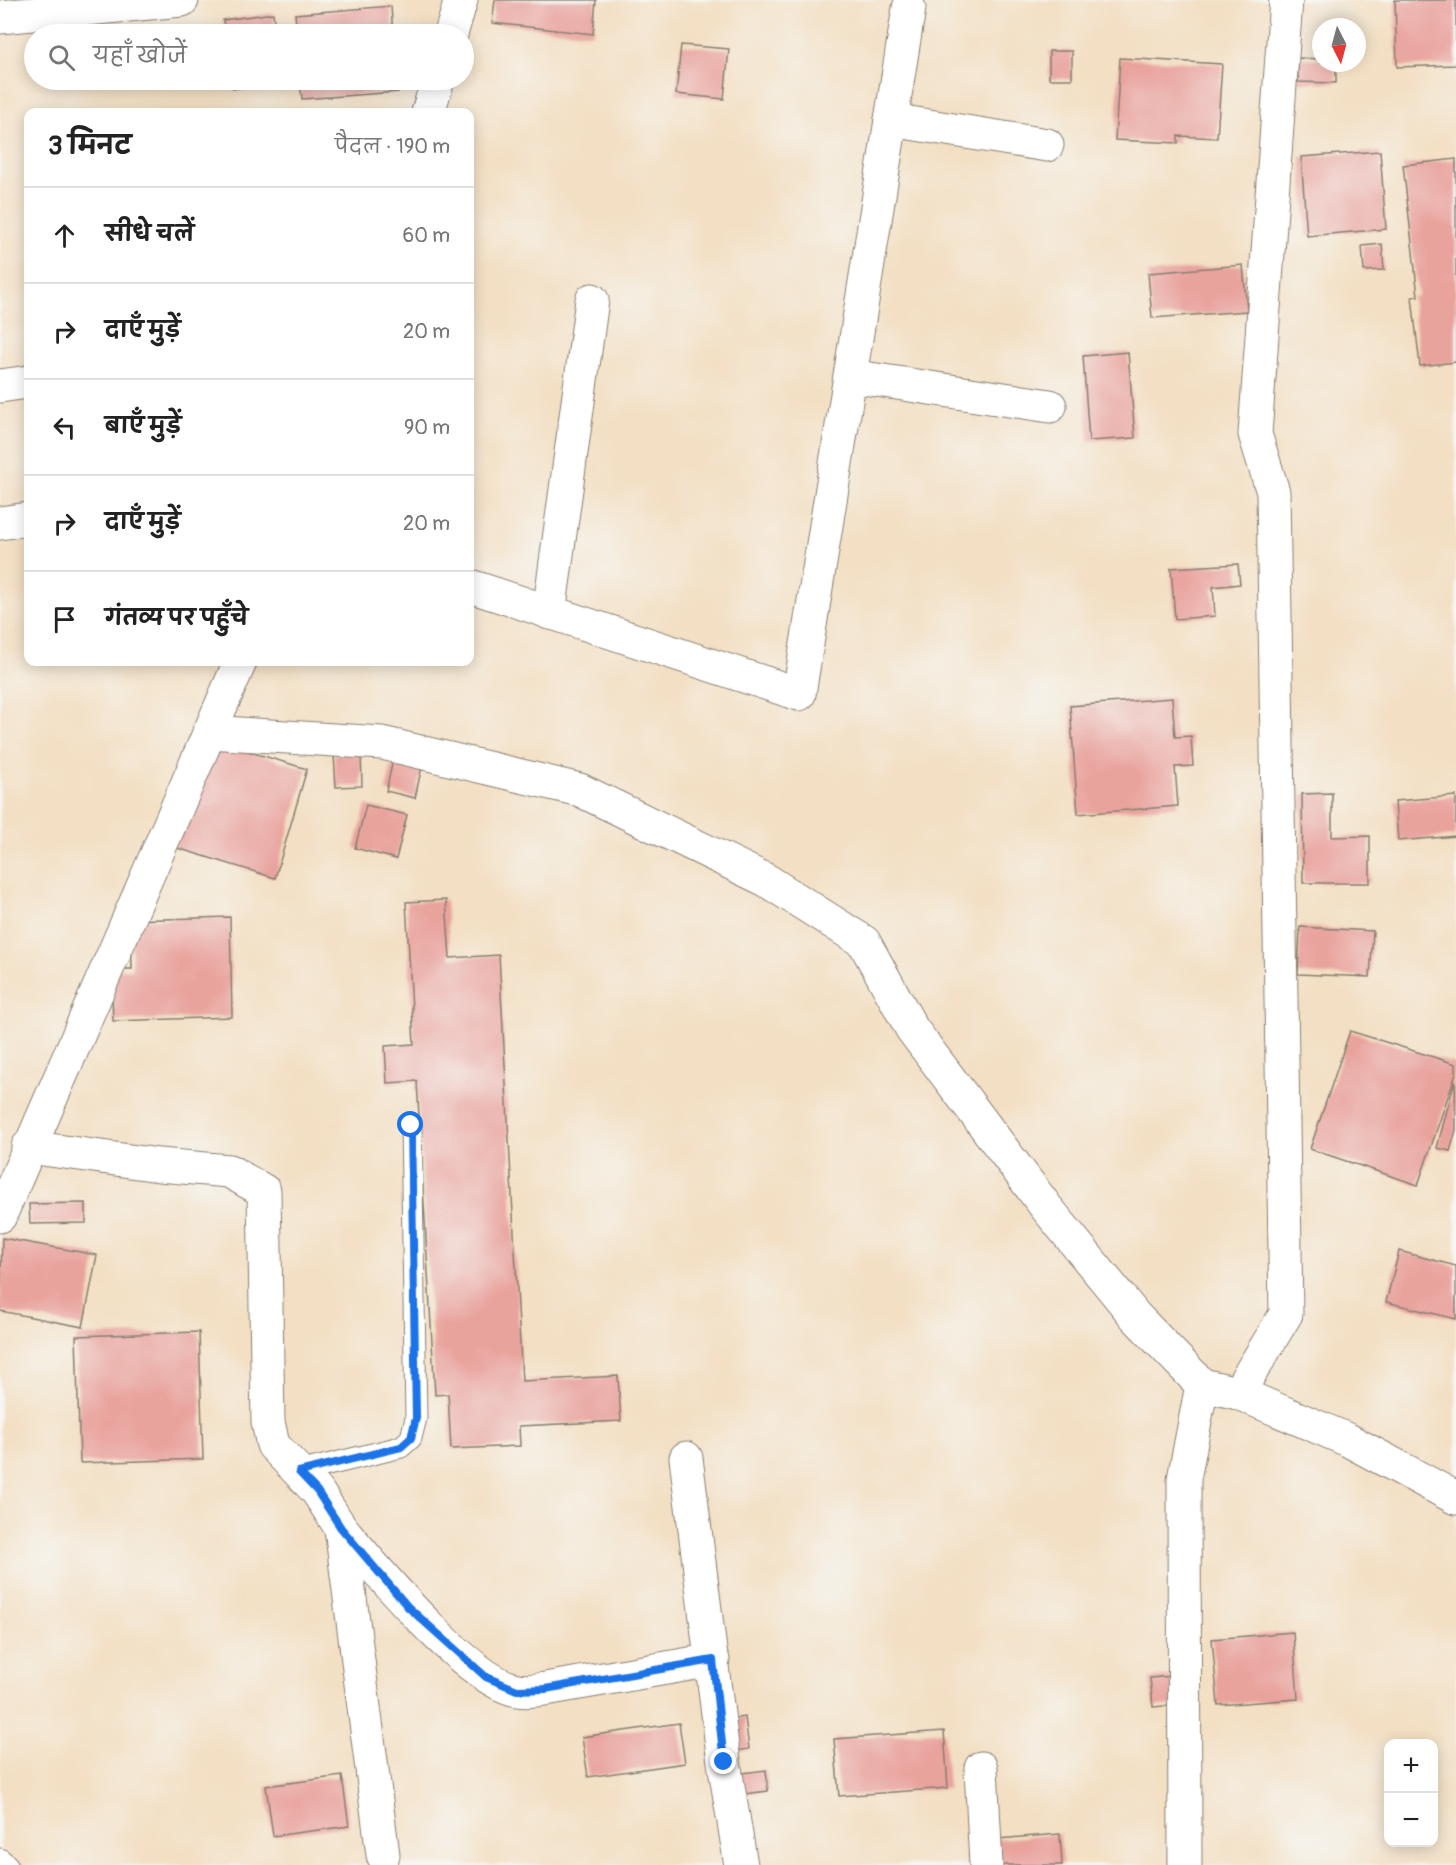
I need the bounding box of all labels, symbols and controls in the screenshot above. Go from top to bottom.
north arrow [1312,18,1366,72]
search box [24,24,474,90]
icon: search [45,41,78,74]
text: यहाँ खोजें [93,42,187,70]
text: 3 मिनट [48,130,131,162]
text: पैदल · 190 m [335,134,450,159]
icon: ahead [48,219,81,252]
text: सीधे चलें [105,220,194,248]
text: 60 m [403,223,450,248]
icon: right [48,315,81,348]
text: दाएँ मुड़ें [105,316,181,344]
text: 20 m [403,319,450,344]
icon: left [48,411,81,444]
text: बाएँ मुड़ें [105,412,181,440]
text: 90 m [404,415,450,440]
icon: right [48,507,81,540]
text: दाएँ मुड़ें [105,508,181,536]
text: 20 m [403,511,450,536]
icon: arrive [48,603,81,636]
text: गंतव्य पर पहुँचे [105,604,248,632]
route start [397,1111,423,1137]
map controls [1384,1739,1438,1847]
button: + [1384,1739,1438,1793]
route end [710,1748,736,1774]
button: − [1384,1793,1438,1847]

